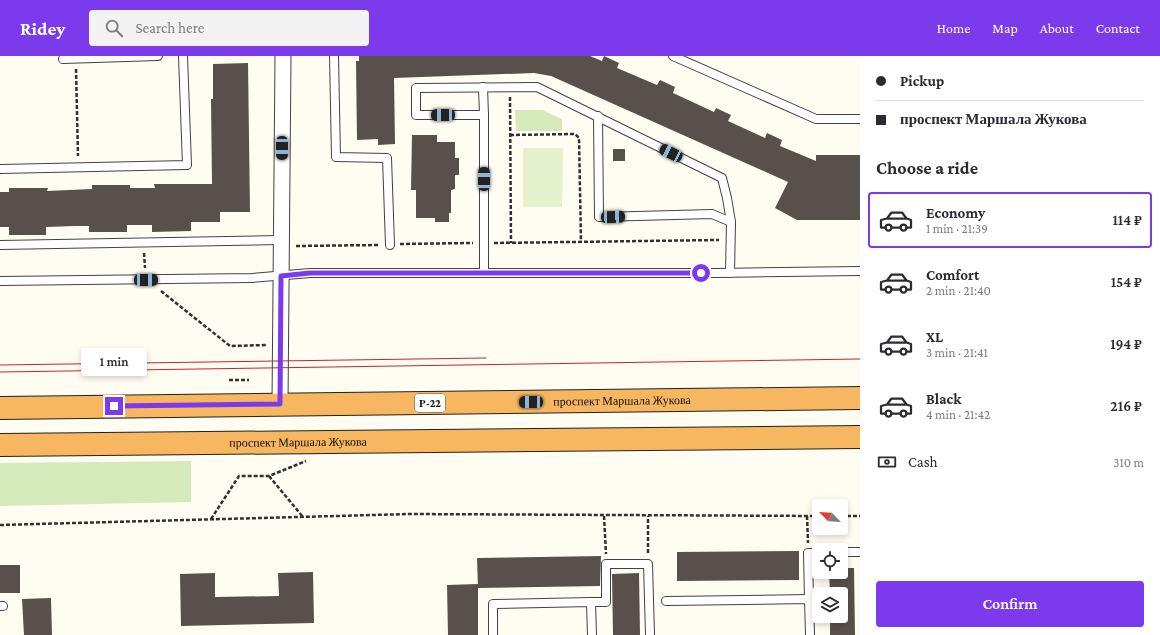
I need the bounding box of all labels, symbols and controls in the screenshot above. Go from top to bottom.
search box [89,10,369,46]
icon: search [103,17,125,39]
text: Ridey [20,18,65,39]
text: Search here [135,20,204,36]
text: Home [937,20,970,36]
text: Map [992,20,1018,36]
text: About [1040,20,1074,36]
text: Contact [1096,20,1140,36]
text: Pickup [900,73,944,89]
car [431,109,455,121]
text: проспект Маршала Жукова [900,111,1087,127]
car [276,136,288,160]
car [658,142,684,164]
text: Choose a ride [876,158,978,178]
car [478,167,490,191]
icon: car [878,202,914,238]
text: Economy [926,205,985,221]
car [601,211,625,223]
text: 114 ₽ [1113,212,1142,228]
text: 1 min · 21:39 [926,221,988,236]
route start [692,264,710,282]
icon: car [878,264,914,300]
text: Comfort [926,267,980,283]
car [134,274,158,286]
text: 154 ₽ [1111,274,1142,290]
text: 2 min · 21:40 [926,283,991,298]
icon: car [878,326,914,362]
text: XL [926,329,943,345]
text: 194 ₽ [1110,336,1142,352]
text: 3 min · 21:41 [926,345,988,360]
callout: 1 min [81,348,147,376]
text: 1 min [100,354,128,369]
icon: car [878,388,914,424]
text: Black [926,391,961,407]
street label: проспект Маршала Жукова [553,393,691,409]
road number: Р-22 [415,394,445,412]
car [519,396,543,408]
route end [105,397,123,415]
text: 216 ₽ [1110,398,1142,414]
text: 4 min · 21:42 [926,407,990,422]
street label: проспект Маршала Жукова [229,435,367,450]
icon: cash [876,451,898,473]
text: Cash [908,454,938,470]
text: 310 m [1113,455,1144,470]
north arrow [812,499,848,535]
map controls [812,499,848,623]
button: locate [812,543,848,579]
button: Confirm [876,581,1144,627]
button: layers [812,587,848,623]

